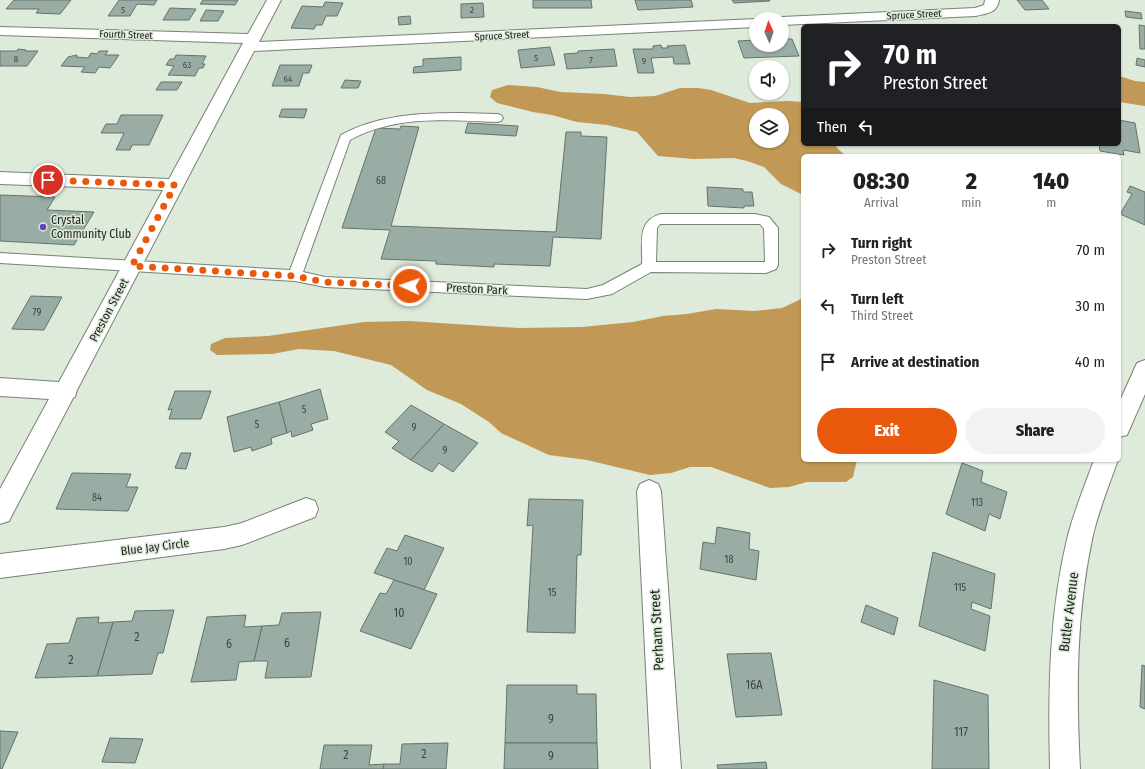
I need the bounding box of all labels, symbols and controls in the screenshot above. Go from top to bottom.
house number: 5 [121,5,125,15]
house number: 2 [470,5,474,15]
street label: Spruce Street [886,8,942,22]
north arrow [749,12,789,52]
map controls [749,12,789,148]
street label: Fourth Street [99,28,154,42]
street label: Spruce Street [474,29,530,43]
text: 70 m [883,38,937,71]
icon: right [817,40,869,92]
house number: 5 [534,53,538,63]
house number: 8 [14,54,19,64]
house number: 7 [589,55,593,65]
house number: 9 [642,56,646,66]
house number: 63 [183,60,191,70]
button: sound [749,60,789,100]
text: Preston Street [883,72,987,94]
house number: 64 [284,74,293,84]
button: layers [749,108,789,148]
icon: left [855,116,877,138]
text: Then [817,118,847,136]
pin [31,163,65,197]
text: 08:30 [853,167,910,195]
text: 2 [966,167,977,195]
text: 140 [1033,167,1069,195]
icon: arrive [37,169,59,191]
house number: 68 [376,175,386,187]
text: Arrival [864,195,898,210]
text: min [961,195,981,210]
text: m [1046,195,1056,210]
place label: Crystal Community Club [51,213,131,241]
marker: Crystal Community Club [38,222,48,232]
text: Turn right [851,234,912,252]
icon: right [817,239,839,261]
text: 70 m [1076,241,1105,259]
text: Preston Street [851,252,926,267]
position arrow [389,265,431,307]
street label: Preston Street [86,276,132,344]
street label: Preston Park [446,280,508,298]
text: Turn left [851,290,904,308]
icon: left [817,295,839,317]
text: 30 m [1075,297,1105,315]
house number: 79 [33,307,42,319]
text: Third Street [851,308,913,323]
icon: arrive [817,351,839,373]
text: Arrive at destination [851,353,979,371]
text: 40 m [1075,353,1105,371]
house number: 5 [302,404,307,416]
button: Exit [817,408,957,454]
button: Share [965,408,1105,454]
house number: 5 [255,419,260,431]
house number: 9 [412,422,417,434]
house number: 9 [443,445,448,457]
house number: 84 [92,492,102,504]
house number: 113 [971,497,984,509]
street label: Blue Jay Circle [120,536,190,558]
house number: 18 [725,554,733,566]
house number: 10 [403,556,413,568]
street label: Butler Avenue [1056,571,1082,653]
house number: 115 [954,582,967,594]
house number: 15 [548,587,557,599]
street label: Perham Street [646,588,668,671]
house number: 10 [394,606,404,620]
house number: 2 [134,630,140,644]
house number: 6 [284,636,290,650]
house number: 6 [226,637,232,651]
house number: 2 [68,653,74,667]
house number: 16A [746,678,763,692]
house number: 9 [548,712,554,726]
house number: 117 [954,725,968,739]
house number: 2 [421,747,427,761]
house number: 2 [343,748,349,762]
house number: 9 [548,749,554,763]

